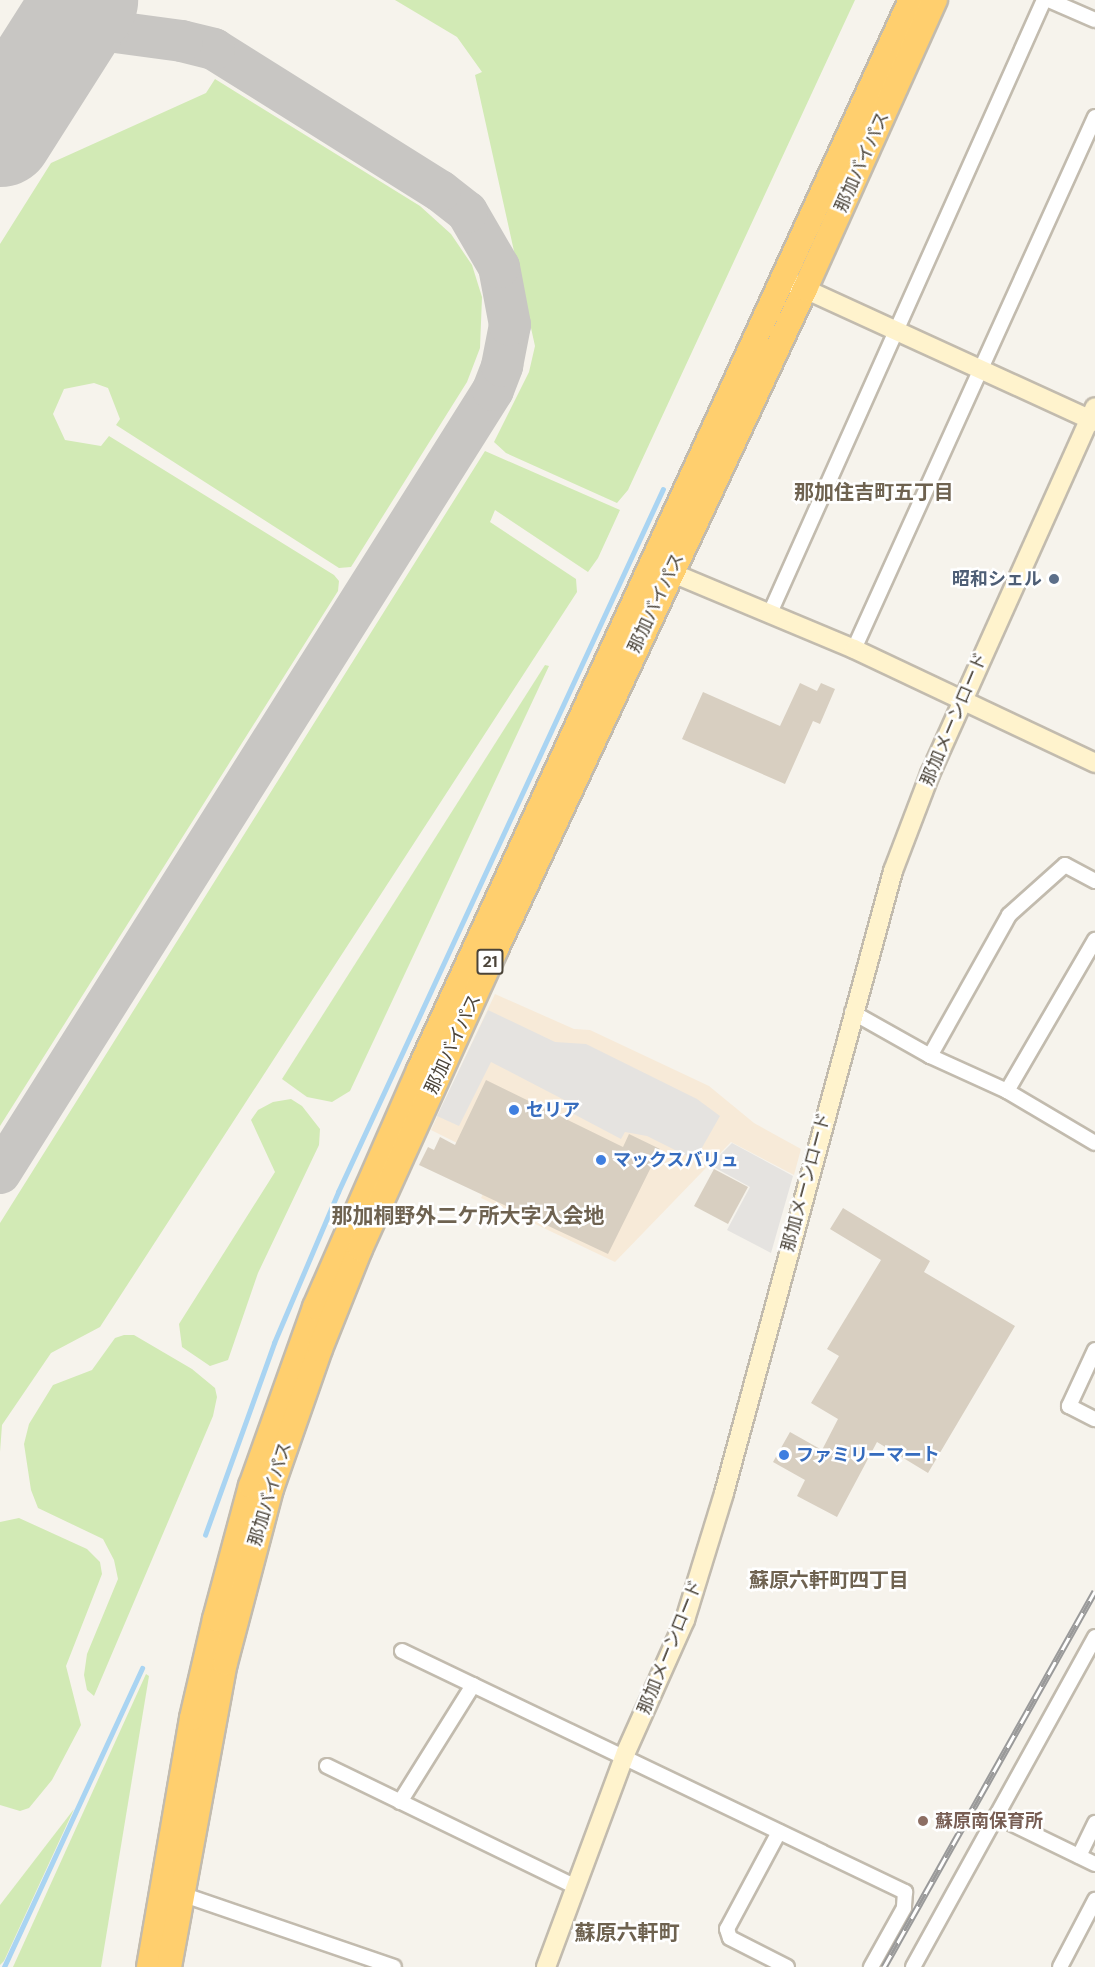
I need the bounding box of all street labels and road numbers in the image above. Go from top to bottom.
street label: 那加バイパス [830,108,894,216]
street label: 那加バイパス [623,549,689,657]
street label: 那加メーンロード [916,649,992,789]
road number: 21 [475,949,505,975]
street label: 那加バイパス [420,990,486,1098]
street label: 那加メーンロード [777,1110,835,1254]
street label: 那加バイパス [244,1439,296,1549]
street label: 那加メーンロード [633,1576,707,1718]

